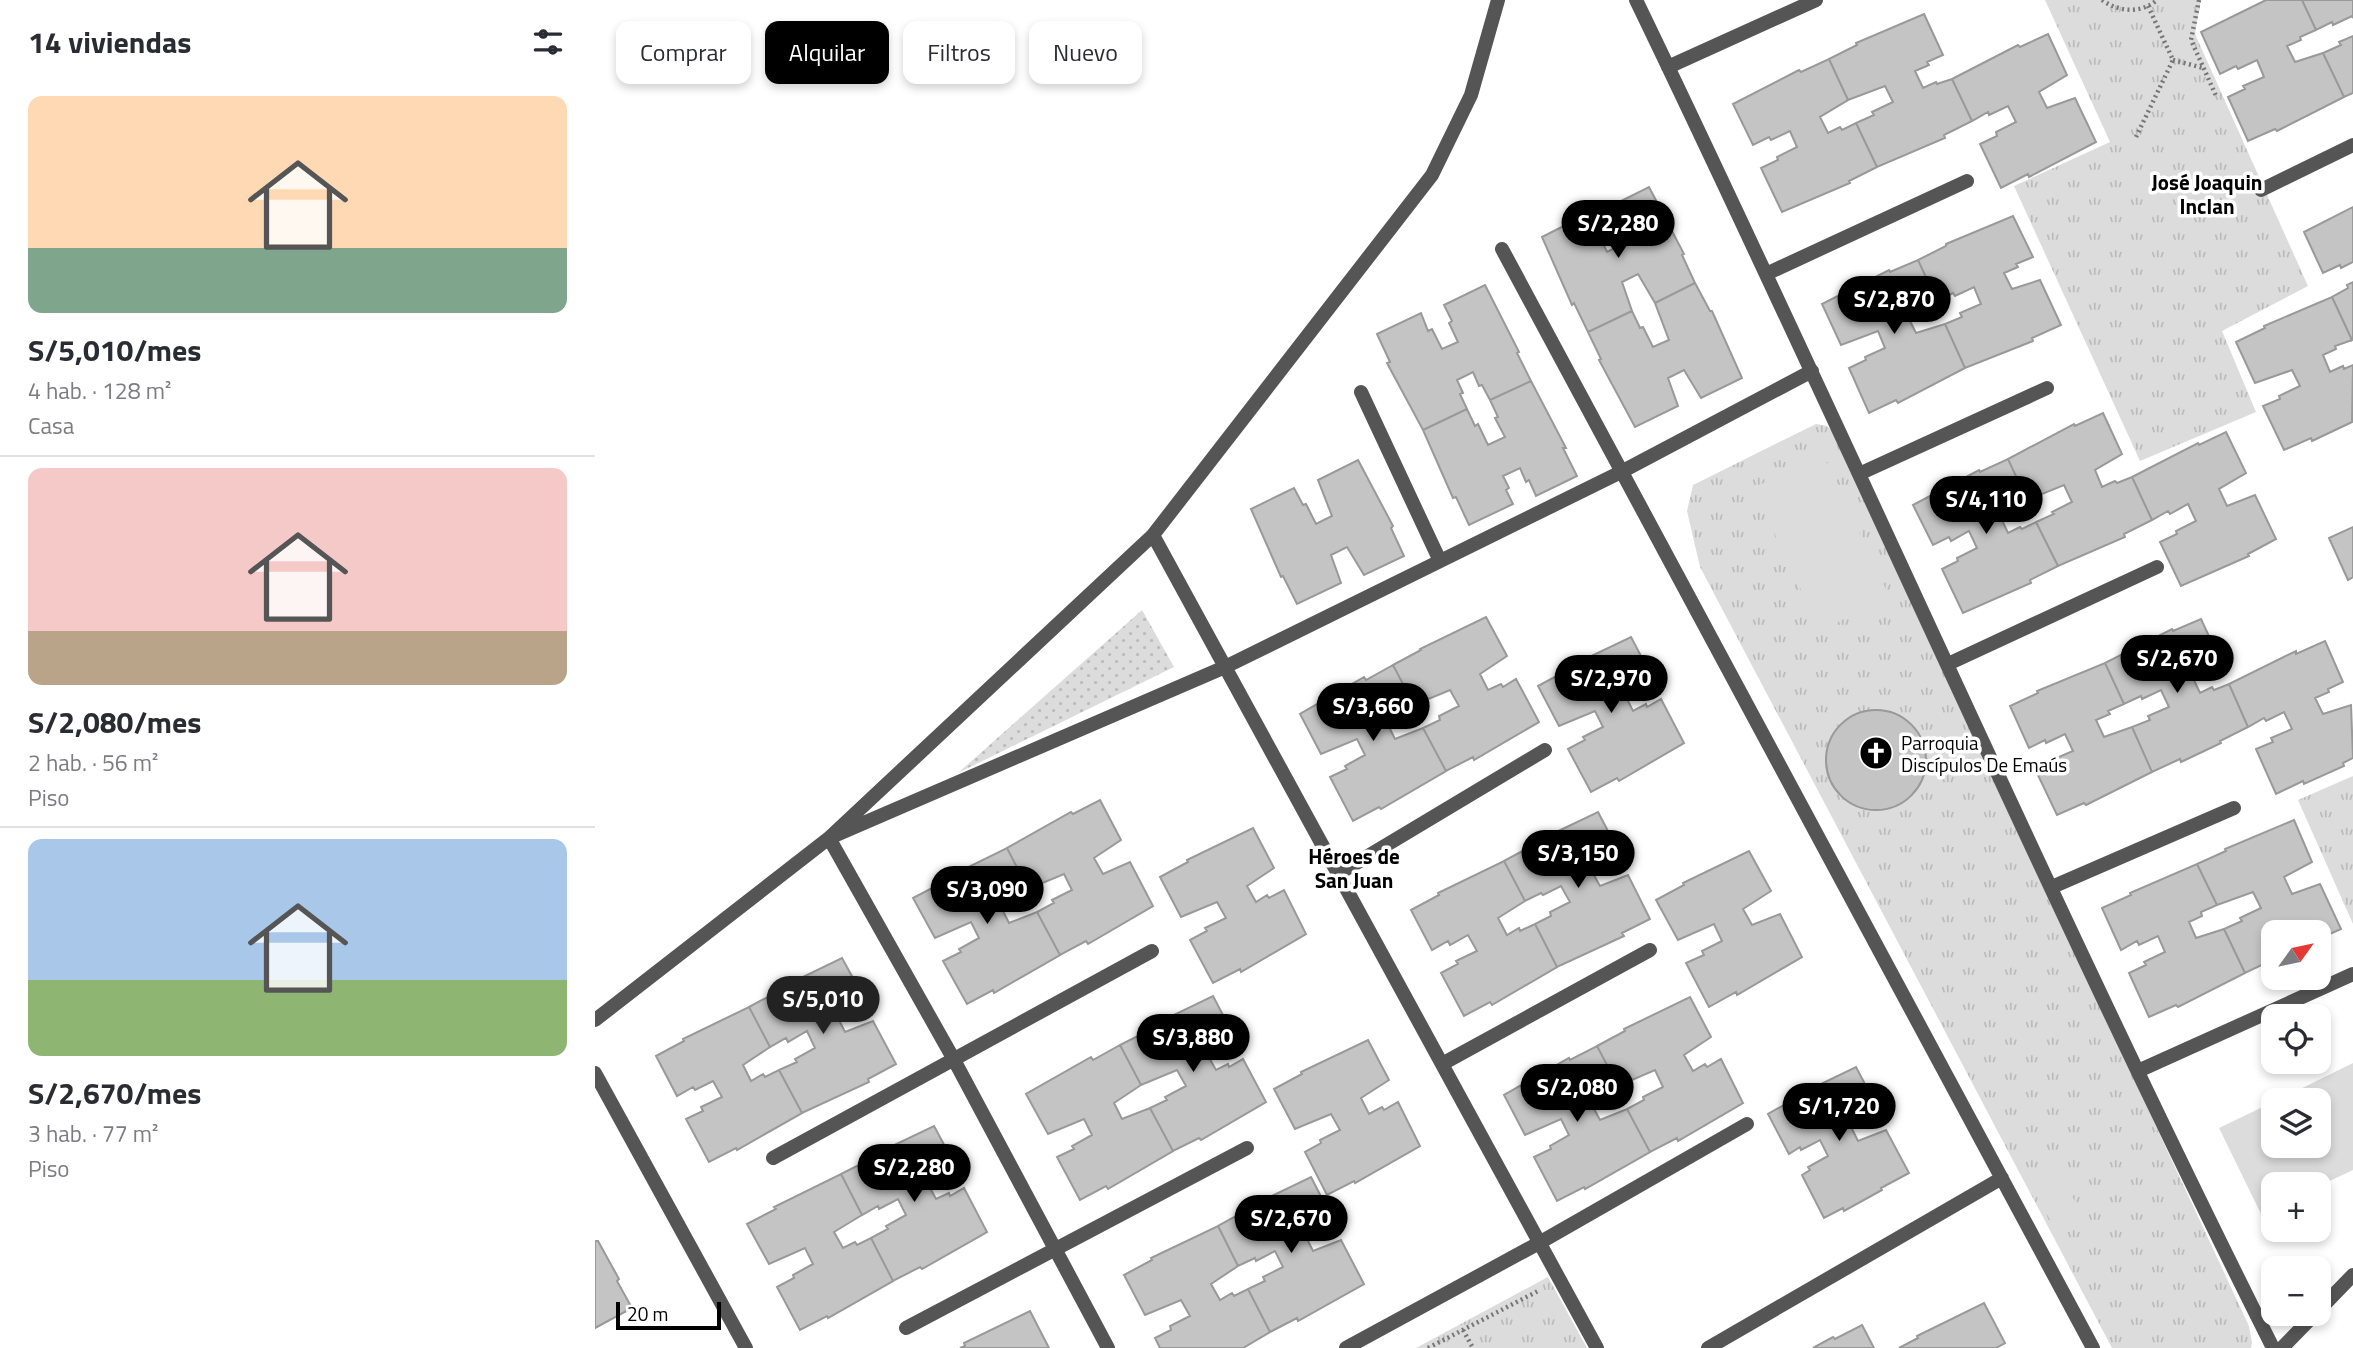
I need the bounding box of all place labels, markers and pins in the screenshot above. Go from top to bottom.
pin: S/2,280 [1553,201,1683,260]
pin: S/2,870 [1829,276,1959,336]
pin: S/4,110 [1921,476,2051,536]
pin: S/2,670 [2112,636,2242,695]
pin: S/2,970 [1546,656,1676,715]
pin: S/3,660 [1308,684,1438,743]
place label: Parroquia Discípulos De Emaús [1901,728,2067,779]
church icon: Parroquia Discípulos De Emaús [1857,734,1895,772]
pin: S/3,150 [1513,830,1643,890]
pin: S/3,090 [922,866,1052,926]
pin: S/5,010 [758,976,888,1036]
pin: S/3,880 [1128,1014,1258,1074]
pin: S/2,080 [1512,1064,1642,1124]
pin: S/1,720 [1774,1084,1904,1143]
pin: S/2,280 [849,1144,979,1204]
pin: S/2,670 [1226,1196,1356,1255]

